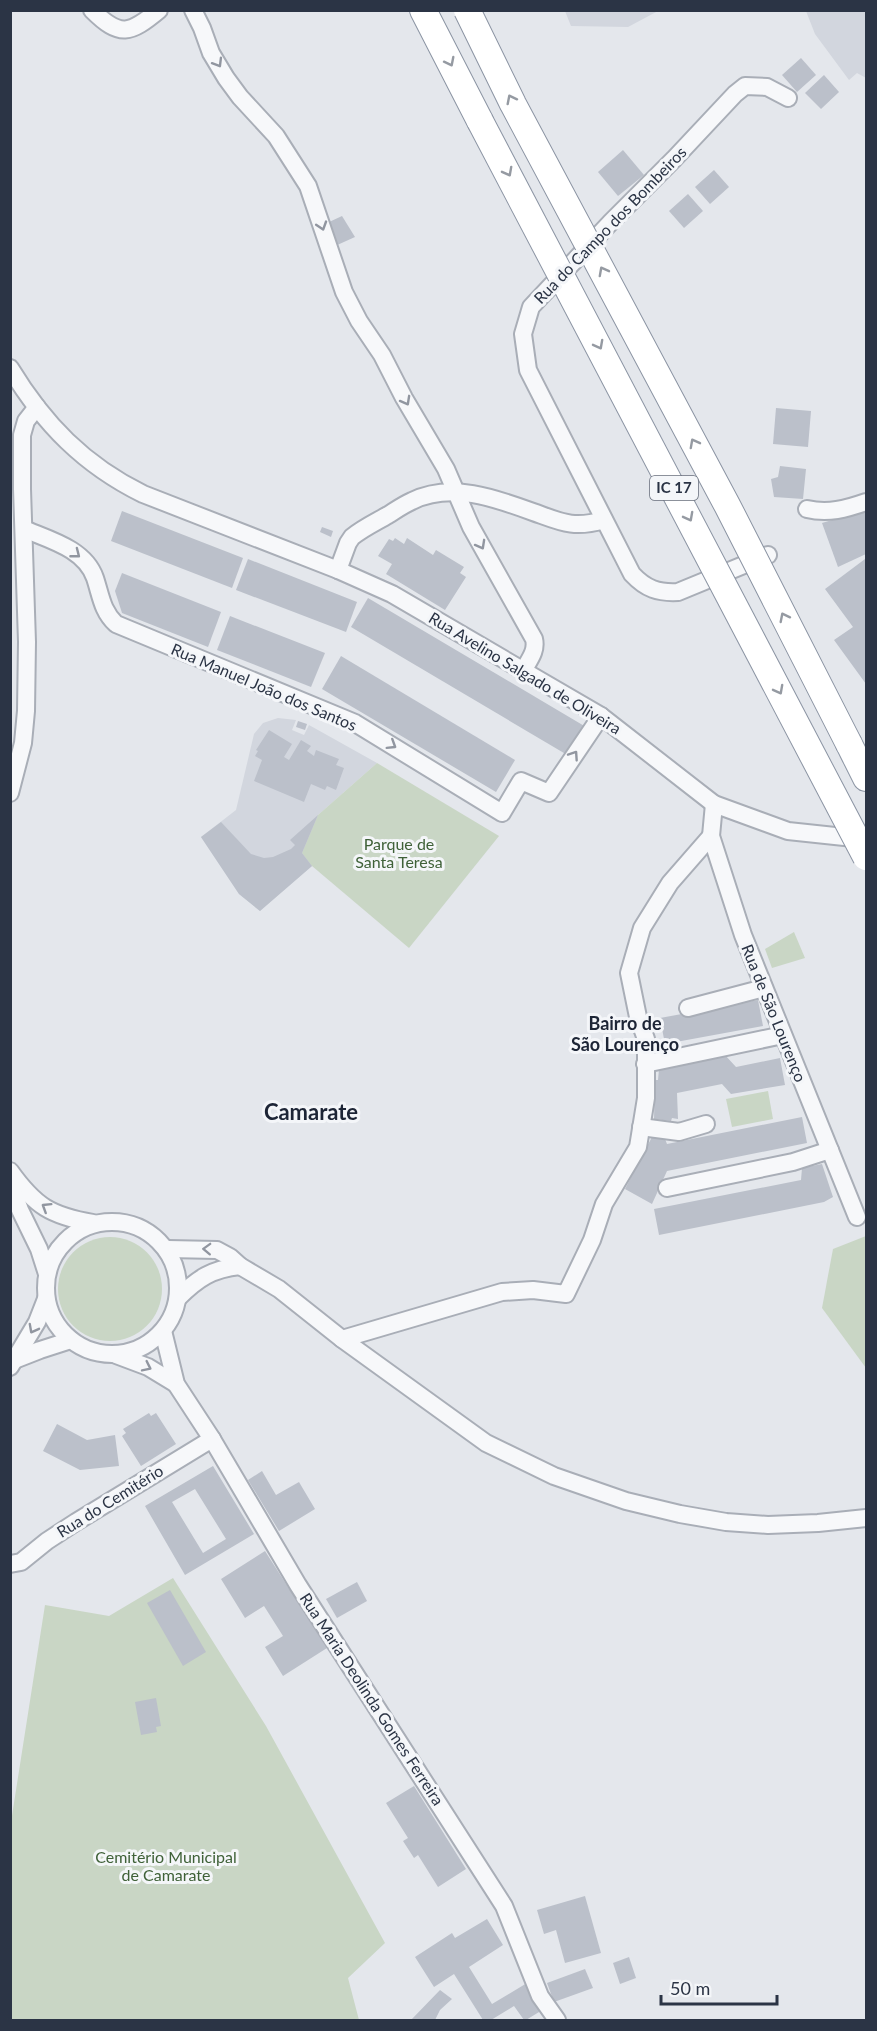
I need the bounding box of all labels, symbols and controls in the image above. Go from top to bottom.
one-way arrow [443,56,454,67]
one-way arrow [210,57,222,67]
one-way arrow [507,95,518,106]
street label: Rua do Campo dos Bombeiros [530,142,690,307]
one-way arrow [501,166,512,177]
one-way arrow [315,220,327,231]
one-way arrow [599,267,610,277]
one-way arrow [592,338,603,349]
one-way arrow [399,394,410,405]
one-way arrow [690,439,701,450]
road number: IC 17 [650,476,698,500]
one-way arrow [682,511,693,522]
one-way arrow [474,539,486,549]
one-way arrow [70,547,81,558]
street label: Rua Avelino Salgado de Oliveira [426,608,625,738]
one-way arrow [780,612,791,623]
street label: Rua Manuel João dos Santos [169,639,360,734]
one-way arrow [772,684,784,695]
one-way arrow [385,738,396,749]
one-way arrow [567,750,578,761]
park label: Parque de Santa Teresa [355,834,443,871]
street label: Rua de São Lourenço [738,941,811,1084]
district label: Bairro de São Lourenço [571,1012,679,1055]
district label: Camarate [264,1098,358,1125]
one-way arrow [42,1203,52,1215]
one-way arrow [202,1243,211,1256]
one-way arrow [28,1323,40,1334]
one-way arrow [141,1360,152,1372]
street label: Rua do Cemitério [53,1460,166,1541]
street label: Rua Maria Deolinda Gomes Ferreira [297,1589,448,1808]
park label: Cemitério Municipal de Camarate [95,1847,237,1884]
scale bar [661,1968,776,2006]
text: 50 m [670,1977,710,1999]

